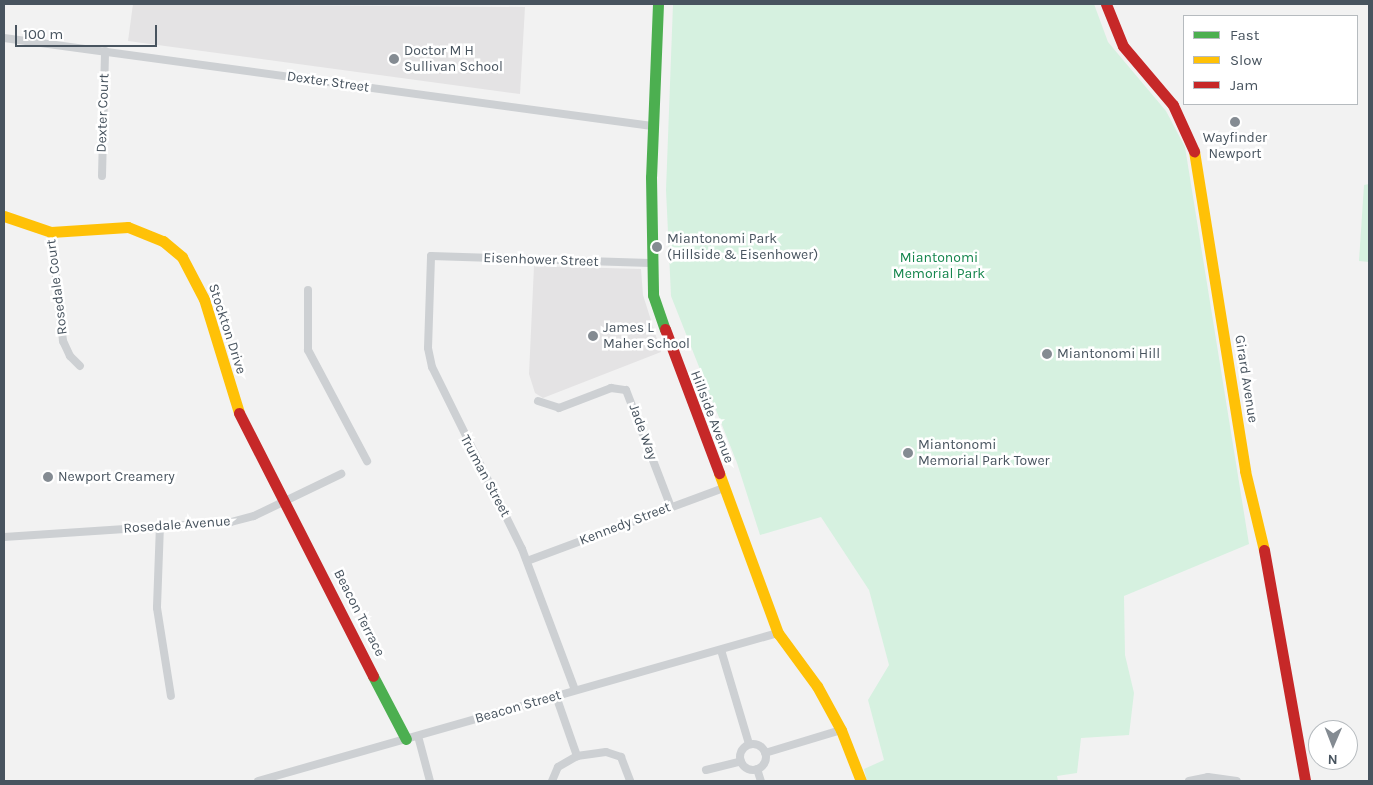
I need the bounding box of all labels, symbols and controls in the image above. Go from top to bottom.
scale bar [18,15,160,47]
legend [1183,15,1358,105]
text: 100 m [23,25,63,43]
text: Fast [1230,26,1259,44]
place label: Doctor M H Sullivan School [404,43,503,75]
text: Slow [1230,51,1262,69]
marker: Doctor M H Sullivan School [388,53,400,65]
street label: Dexter Street [286,68,370,96]
street label: Dexter Court [93,73,113,153]
text: Jam [1230,76,1258,94]
marker: Wayfinder Newport [1229,116,1241,128]
place label: Wayfinder Newport [1203,130,1267,162]
place label: Miantonomi Park (Hillside & Eisenhower) [667,231,818,264]
street label: Rosedale Court [43,238,71,336]
marker: Miantonomi Park (Hillside & Eisenhower) [651,241,663,253]
street label: Eisenhower Street [483,250,599,270]
park label: Miantonomi Memorial Park [893,250,985,282]
street label: Stockton Drive [205,282,249,376]
place label: James L Maher School [603,320,690,352]
marker: James L Maher School [587,330,599,342]
street label: Girard Avenue [1231,334,1261,424]
place label: Miantonomi Hill [1057,346,1160,362]
marker: Miantonomi Hill [1041,348,1053,360]
street label: Hillside Avenue [687,368,737,466]
street label: Jade Way [625,402,661,462]
street label: Truman Street [456,432,514,520]
place label: Miantonomi Memorial Park Tower [918,437,1050,470]
marker: Miantonomi Memorial Park Tower [902,447,914,459]
place label: Newport Creamery [58,469,175,485]
marker: Newport Creamery [42,471,54,483]
street label: Kennedy Street [577,499,673,549]
street label: Rosedale Avenue [123,513,231,537]
street label: Beacon Terrace [330,567,388,659]
street label: Beacon Street [473,687,563,727]
north arrow [1308,720,1358,770]
text: N [1328,751,1338,768]

